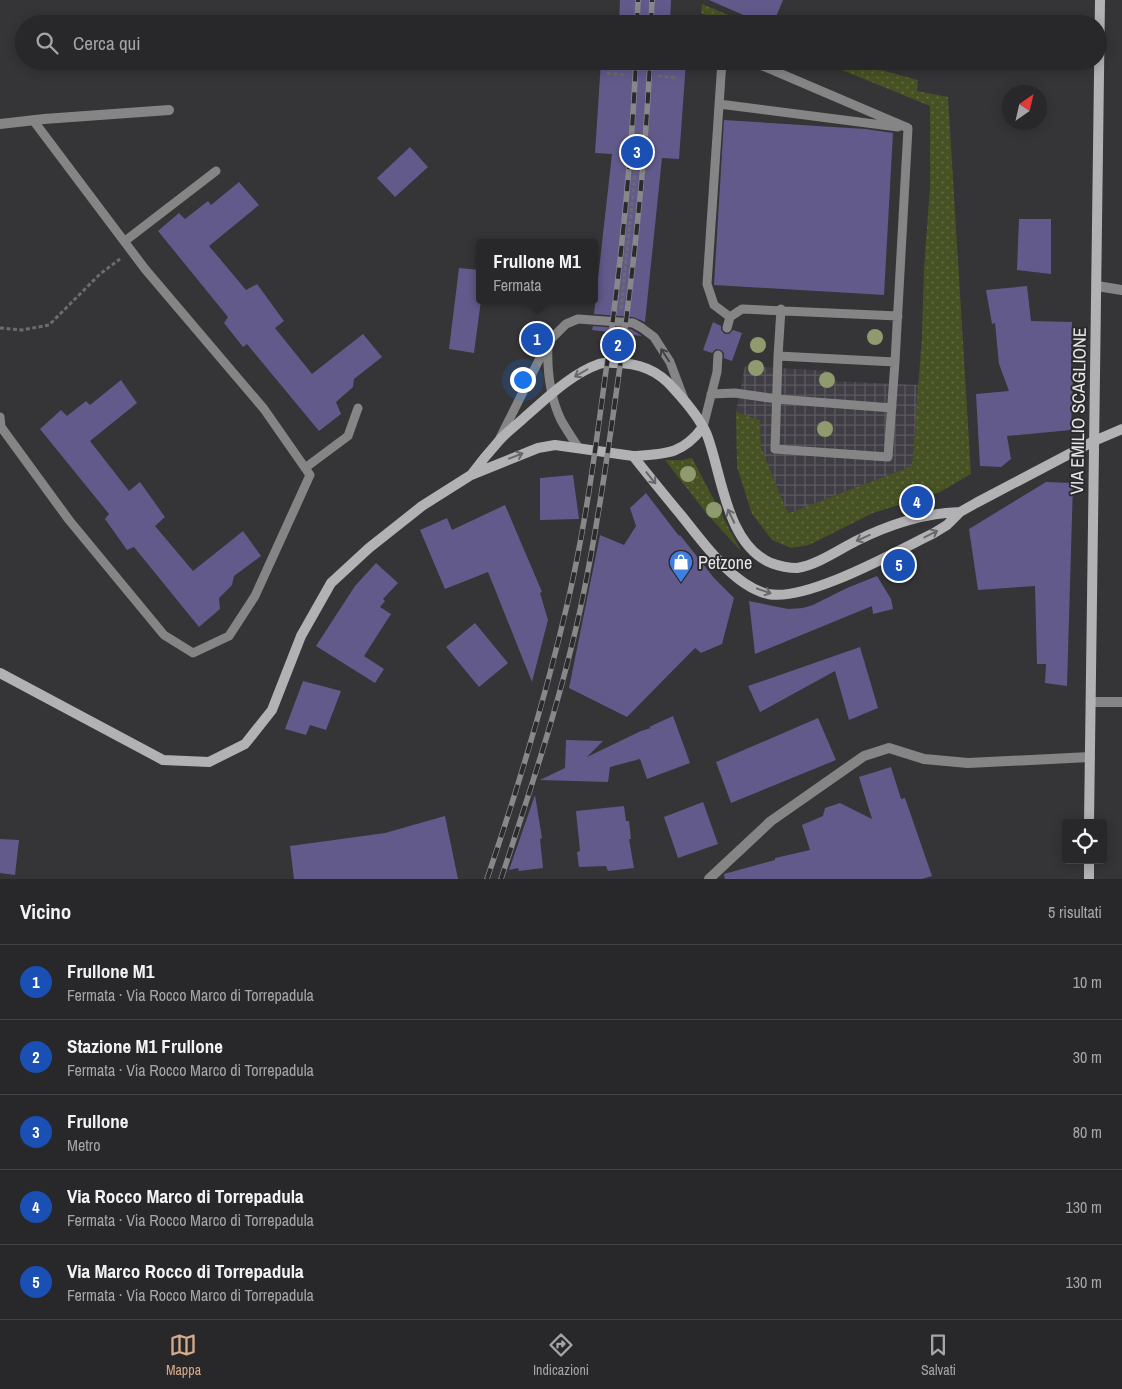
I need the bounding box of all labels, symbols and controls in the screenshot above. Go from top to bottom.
search box [15,15,1107,70]
icon: search [33,29,61,57]
text: Cerca qui [73,30,141,56]
north arrow [1002,85,1047,130]
pin: 3 [621,133,653,171]
popup [476,239,598,304]
text: Frullone M1 [493,248,581,274]
text: Fermata [493,274,541,296]
pin: 1 [521,320,553,358]
pin: 2 [602,326,634,364]
street label: VIA EMILIO SCAGLIONE [1064,327,1092,495]
one-way arrow [660,348,670,362]
your location [510,367,536,393]
one-way arrow [573,368,588,378]
one-way arrow [508,451,523,460]
one-way arrow [645,471,656,484]
pin: 4 [901,483,933,521]
one-way arrow [726,509,735,524]
one-way arrow [923,529,938,539]
one-way arrow [856,534,871,544]
pin: 5 [883,546,915,584]
shop icon: Petzone [668,549,694,583]
place label: Petzone [698,550,752,575]
one-way arrow [756,587,771,596]
map controls [1062,819,1107,864]
button: locate [1062,819,1107,864]
text: Vicino [20,897,71,926]
text: 5 risultati [1048,901,1102,923]
text: Frullone M1 [67,958,154,984]
text: 1 [32,971,40,993]
text: 10 m [1073,971,1102,993]
text: Fermata · Via Rocco Marco di Torrepadula [67,984,314,1006]
text: Stazione M1 Frullone [67,1033,223,1059]
text: 2 [32,1046,40,1068]
text: 30 m [1073,1046,1102,1068]
text: Fermata · Via Rocco Marco di Torrepadula [67,1059,314,1081]
text: Frullone [67,1108,128,1134]
text: 3 [32,1121,40,1143]
text: 80 m [1073,1121,1102,1143]
text: Metro [67,1134,101,1156]
text: Via Rocco Marco di Torrepadula [67,1183,304,1209]
text: 4 [32,1196,40,1218]
text: 130 m [1066,1196,1102,1218]
text: Fermata · Via Rocco Marco di Torrepadula [67,1209,314,1231]
text: Via Marco Rocco di Torrepadula [67,1258,304,1284]
text: 5 [32,1271,40,1293]
text: 130 m [1066,1271,1102,1293]
text: Fermata · Via Rocco Marco di Torrepadula [67,1284,314,1306]
tab: Mappa [166,1331,201,1379]
tab: Indicazioni [533,1331,589,1379]
tab: Salvati [921,1331,956,1379]

